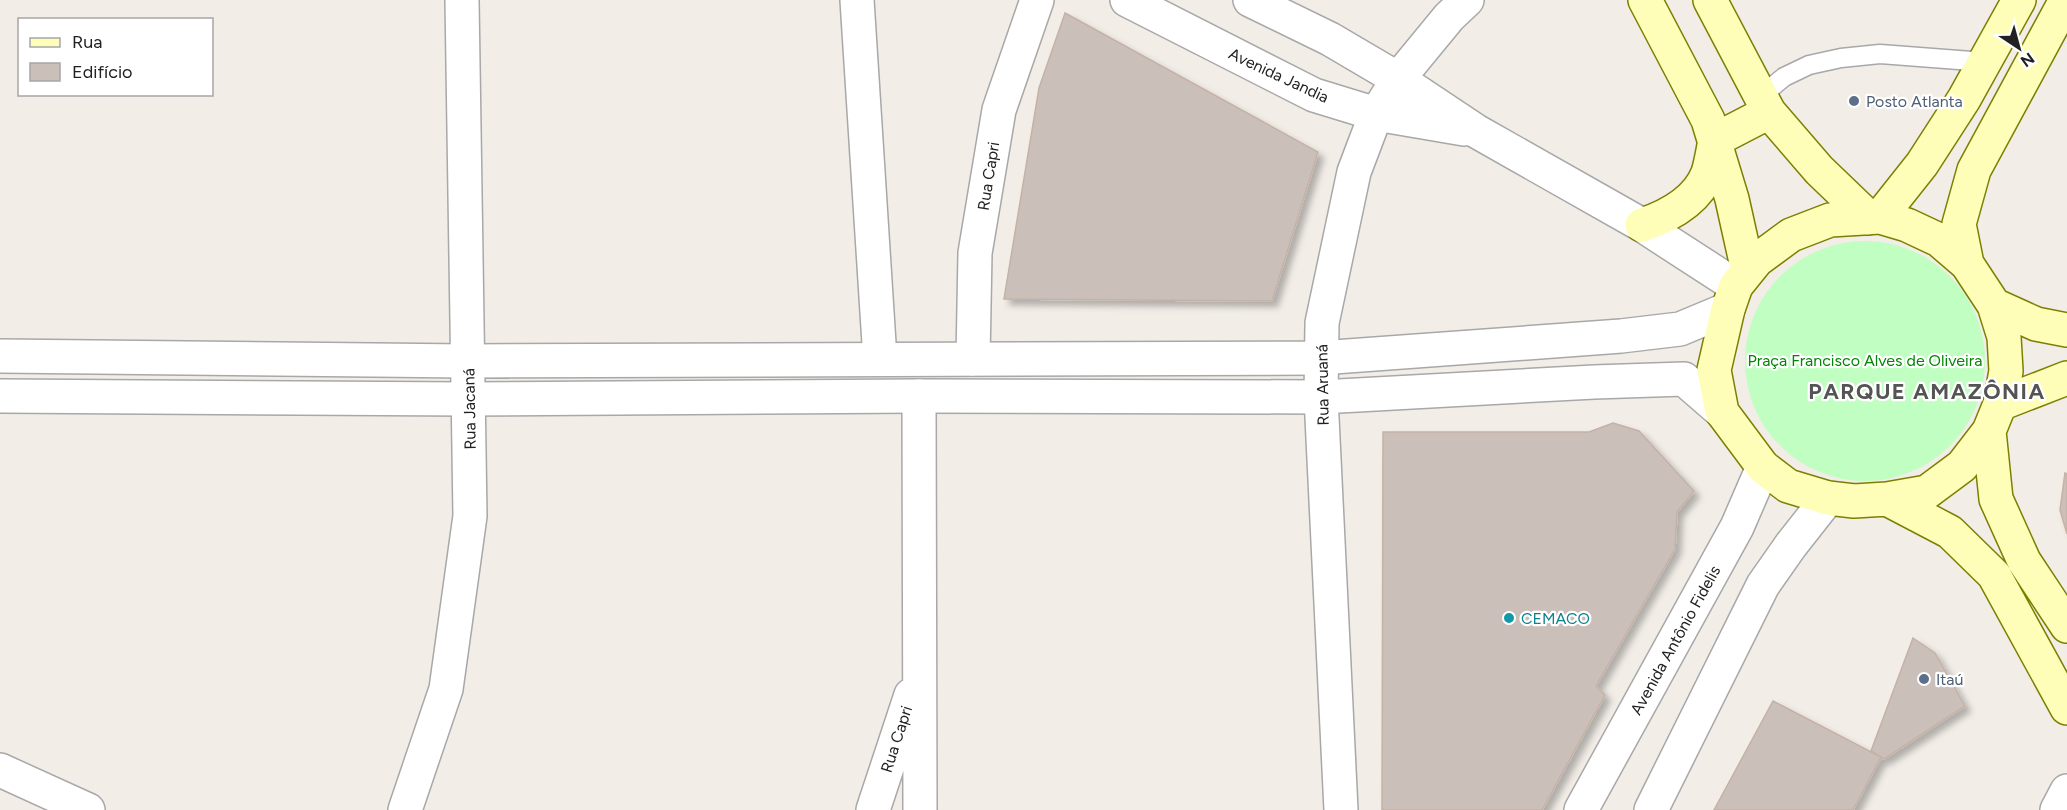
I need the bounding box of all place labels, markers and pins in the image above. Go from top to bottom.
place label: Posto Atlanta [1866,92,1963,111]
marker: Posto Atlanta [1847,94,1861,108]
place label: CEMACO [1521,609,1590,628]
marker: CEMACO [1502,611,1516,625]
place label: Itaú [1936,670,1963,689]
marker: Itaú [1917,672,1931,686]

